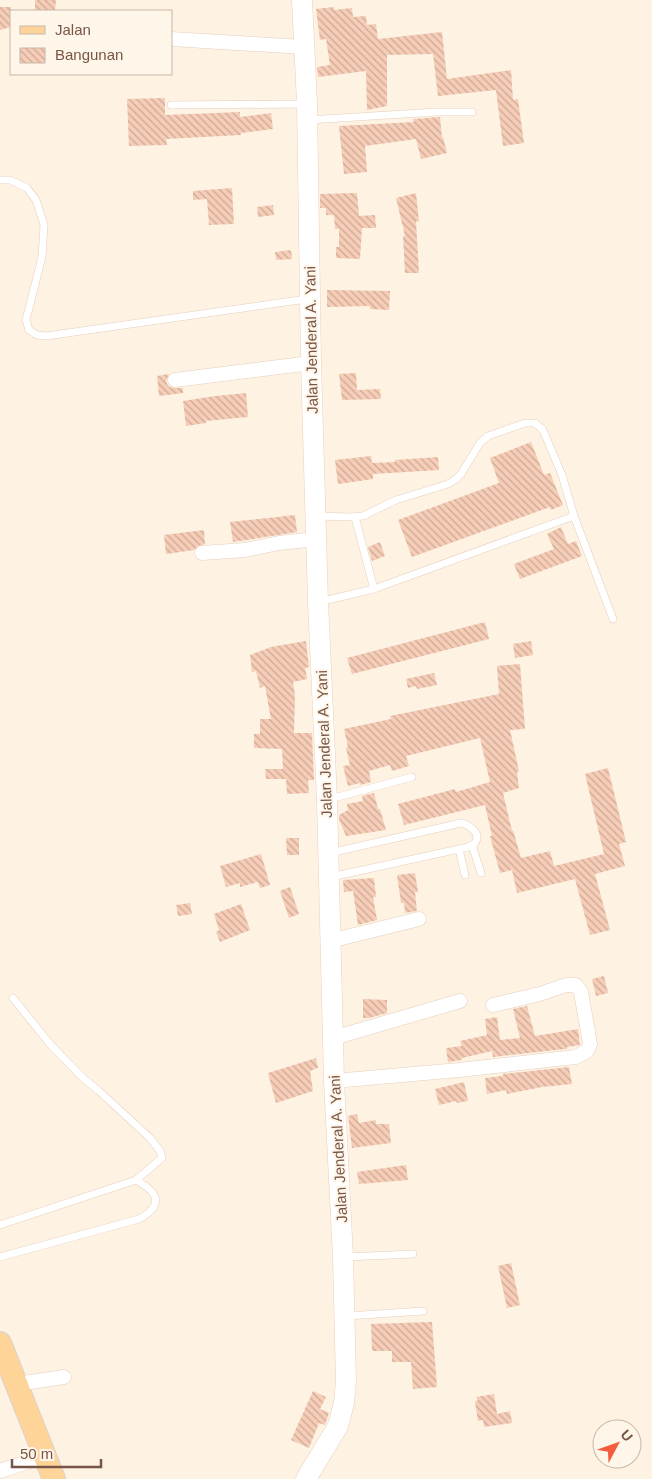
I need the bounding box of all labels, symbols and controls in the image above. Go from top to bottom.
legend [10,10,172,75]
text: Jalan [55,21,91,38]
text: Bangunan [55,46,123,63]
street label: Jalan Jenderal A. Yani [301,266,321,414]
street label: Jalan Jenderal A. Yani [313,670,335,818]
street label: Jalan Jenderal A. Yani [326,1075,350,1223]
north arrow [592,1419,642,1469]
text: U [617,1426,636,1445]
scale bar [12,1436,101,1468]
text: 50 m [20,1445,53,1462]

